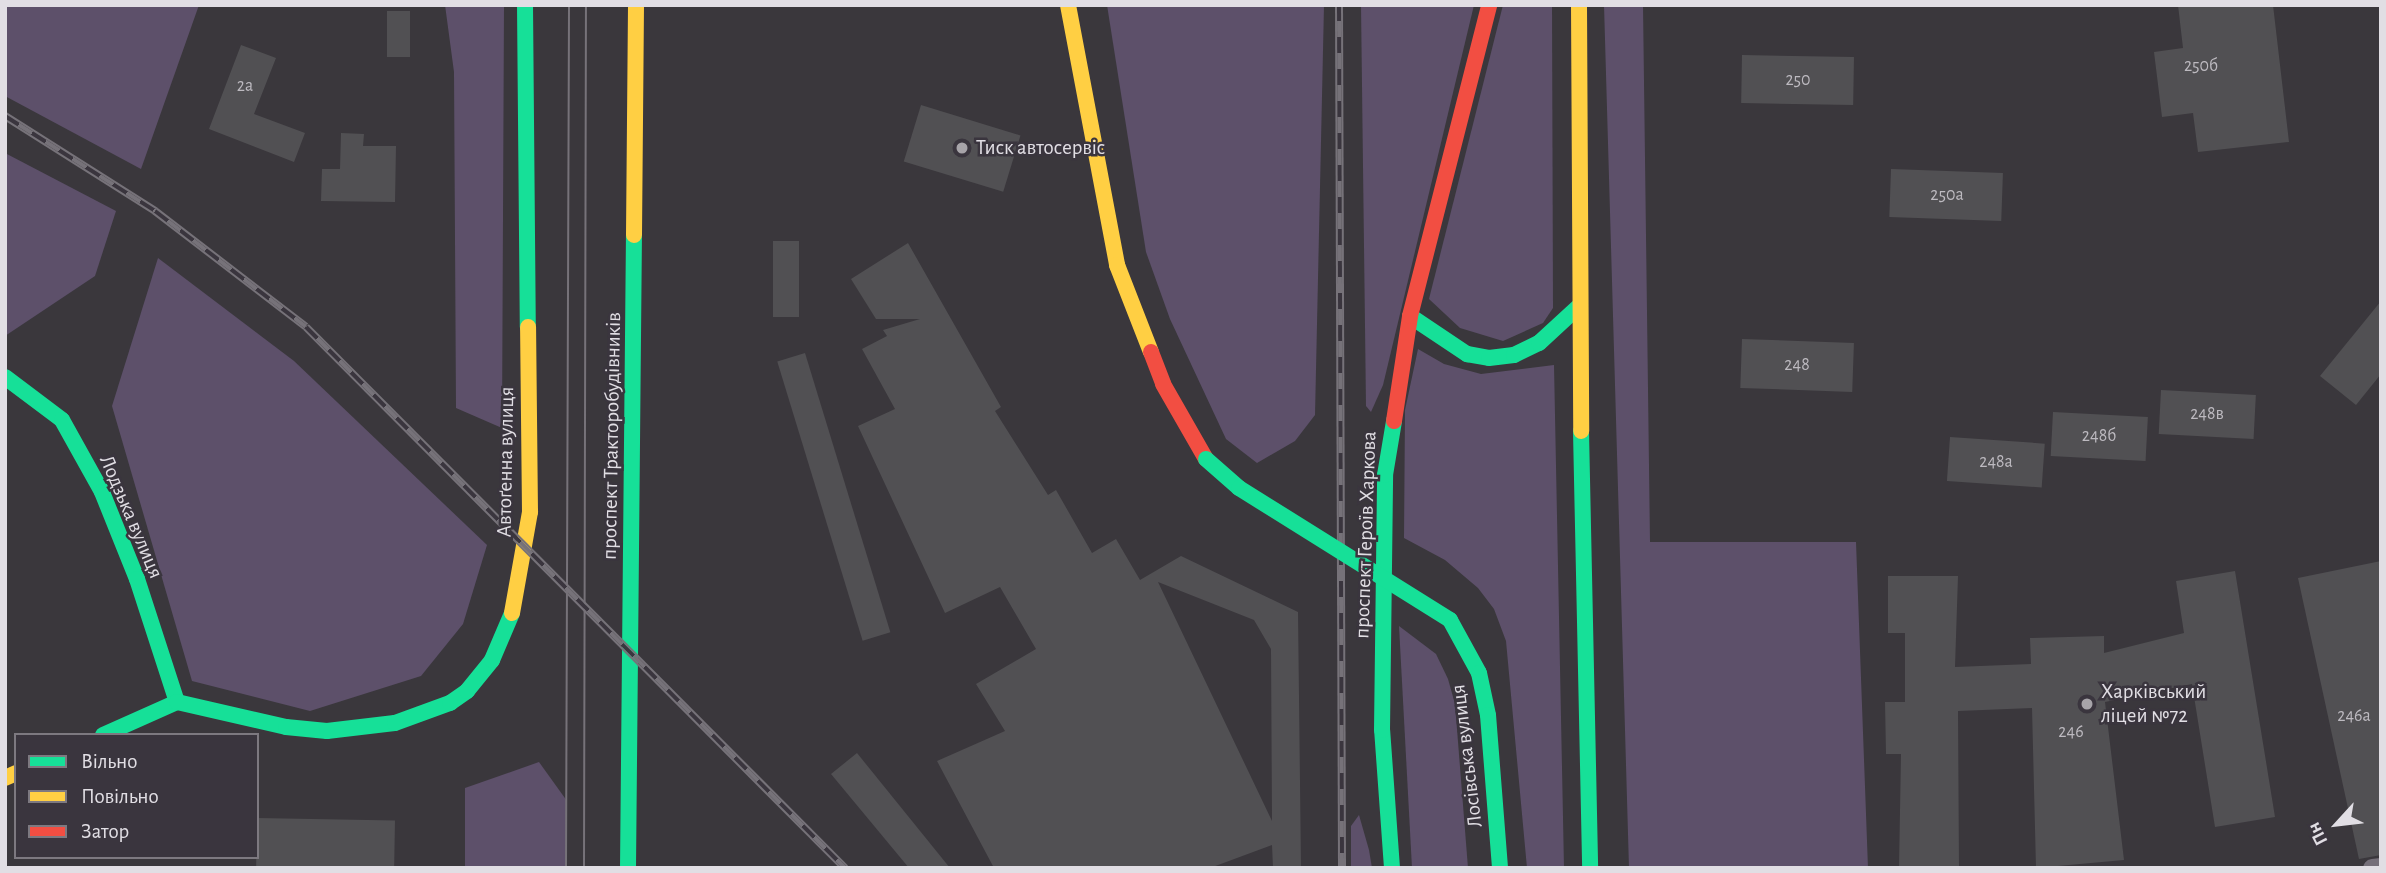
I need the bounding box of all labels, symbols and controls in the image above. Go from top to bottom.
house number: 250б [2184,55,2218,77]
house number: 250 [1785,69,1811,91]
house number: 2а [237,75,253,97]
place label: Тиск автосервіс [976,135,1105,161]
marker: Тиск автосервіс [954,140,970,156]
house number: 250а [1930,184,1964,206]
street label: проспект Тракторобудівників [597,312,627,560]
house number: 248 [1784,354,1810,376]
street label: Автоґенна вулиця [492,386,520,538]
house number: 248в [2190,403,2224,425]
house number: 248б [2082,425,2116,447]
street label: проспект Героїв Харкова [1350,431,1382,639]
house number: 248а [1979,451,2013,473]
street label: Лодзька вулиця [94,452,168,582]
place label: Харківський ліцей №72 [2101,679,2206,729]
street label: Лосівська вулиця [1446,683,1488,829]
marker: Харківський ліцей №72 [2079,696,2095,712]
house number: 246а [2337,705,2371,727]
house number: 246 [2058,721,2084,743]
legend [14,733,259,859]
text: Вільно [81,751,137,772]
text: Повільно [81,786,159,807]
north arrow [2302,789,2372,859]
text: Пн [2304,819,2332,848]
text: Затор [81,821,129,842]

